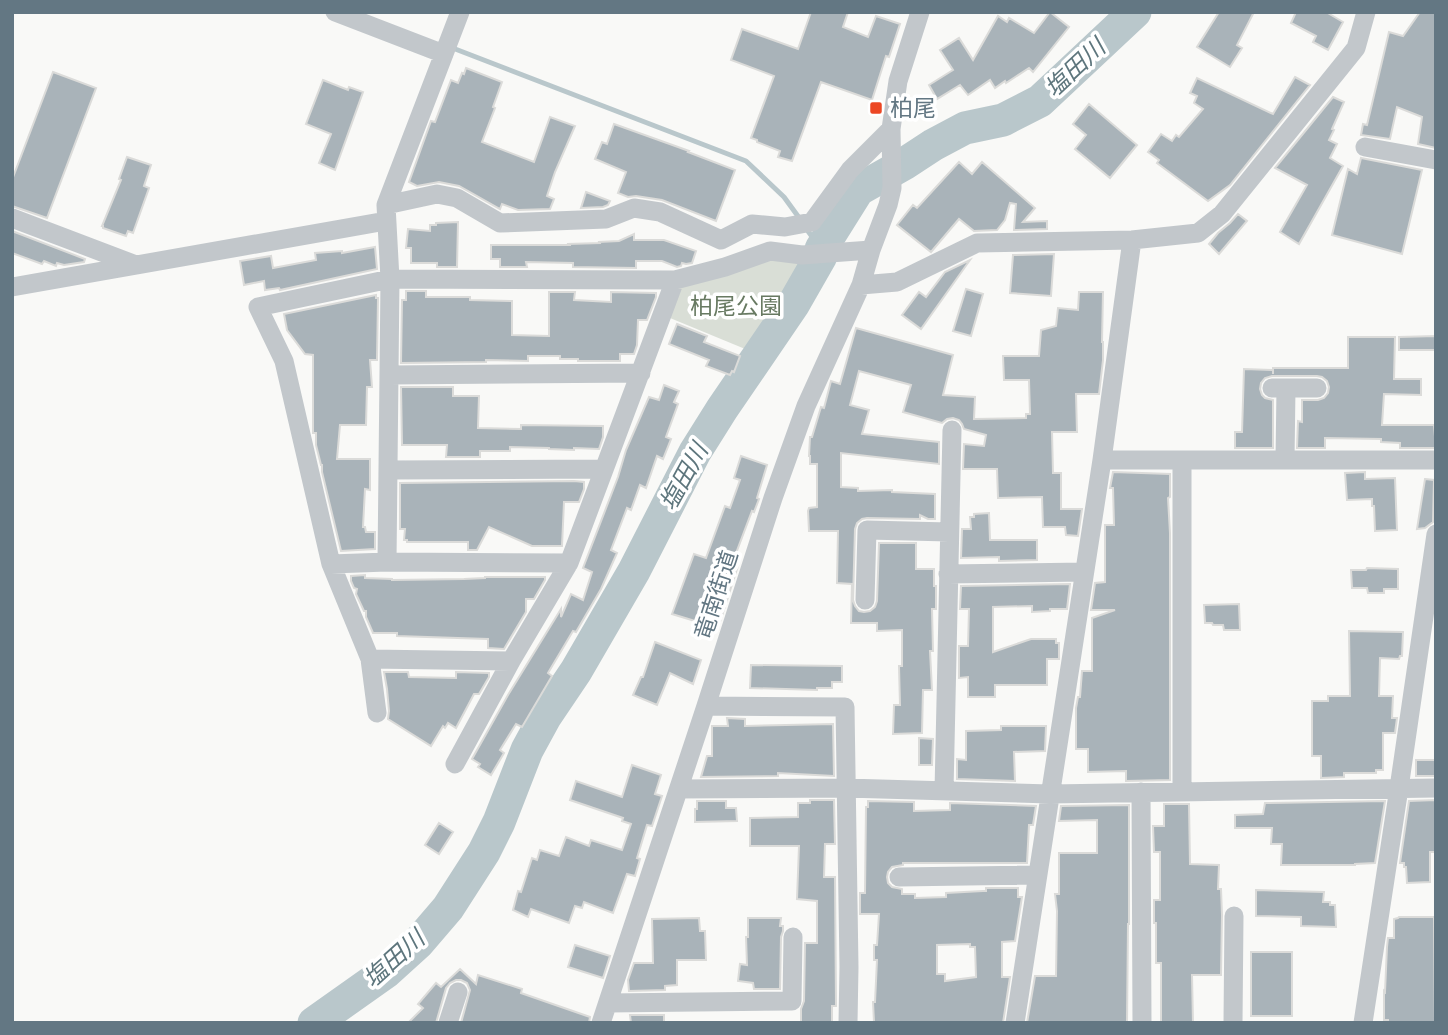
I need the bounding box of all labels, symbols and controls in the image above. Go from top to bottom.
water label: 塩田川 [1038,30,1113,103]
place label: 柏尾 [890,94,936,122]
marker: 柏尾 [868,100,884,116]
park label: 柏尾公園 [690,292,782,320]
water label: 塩田川 [653,436,715,515]
street label: 竜南街道 [688,547,744,643]
water label: 塩田川 [357,922,432,993]

